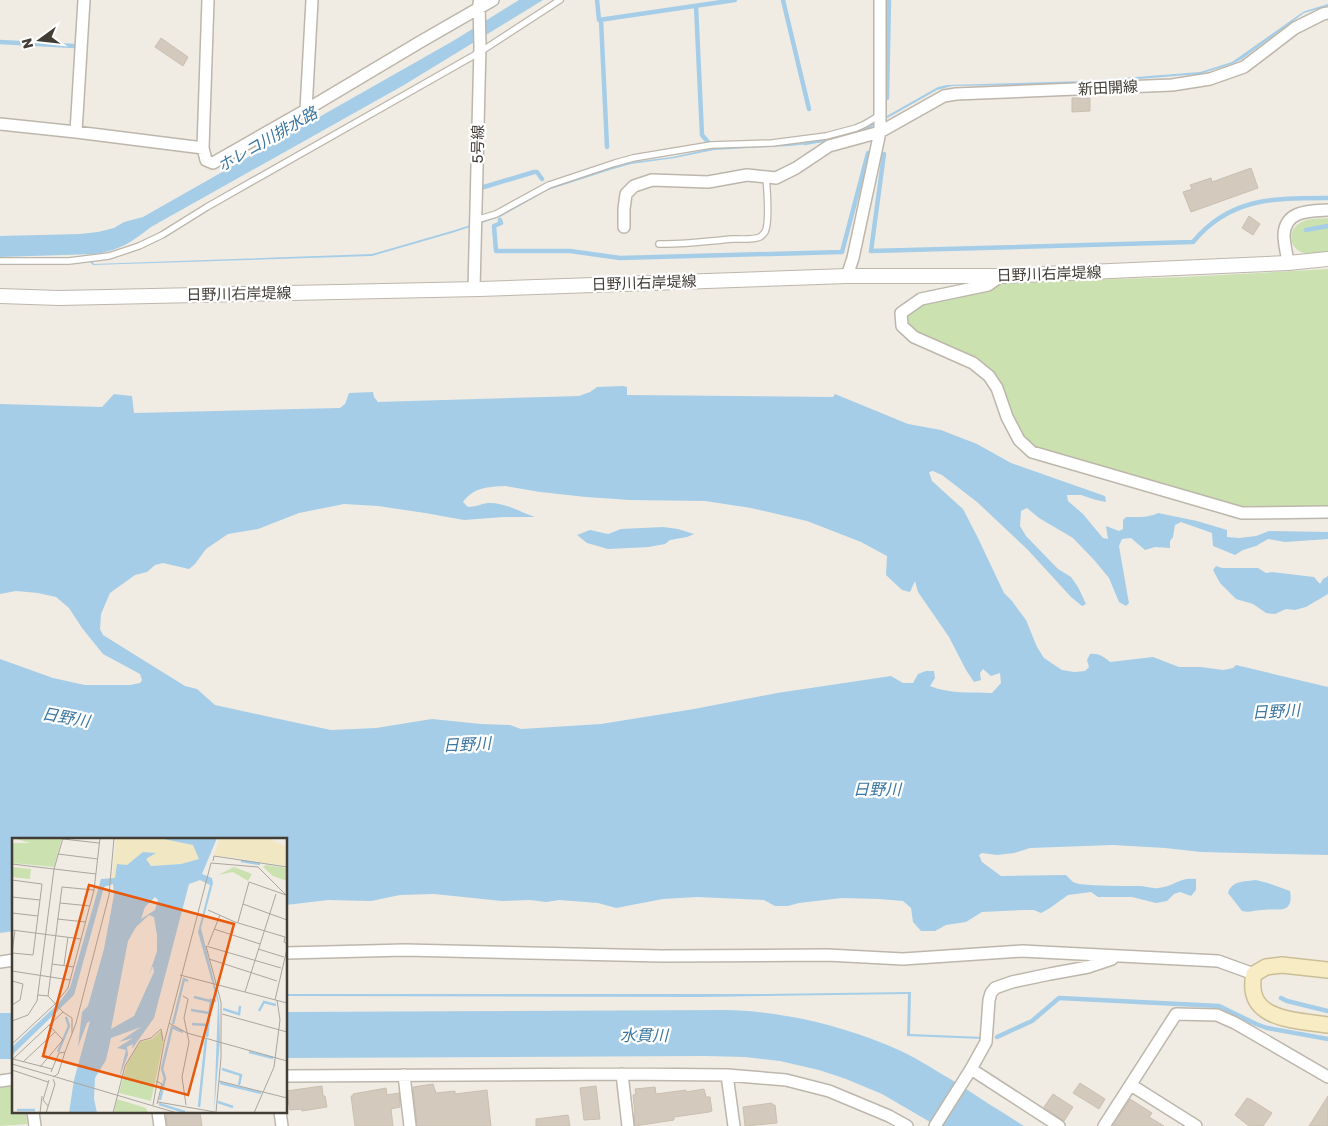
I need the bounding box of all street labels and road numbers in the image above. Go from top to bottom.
street label: 新田開線 [1078,77,1138,99]
street label: 5号線 [469,124,487,164]
street label: 日野川右岸堤線 [996,263,1102,285]
street label: 日野川右岸堤線 [591,272,697,294]
street label: 日野川右岸堤線 [186,284,292,304]

